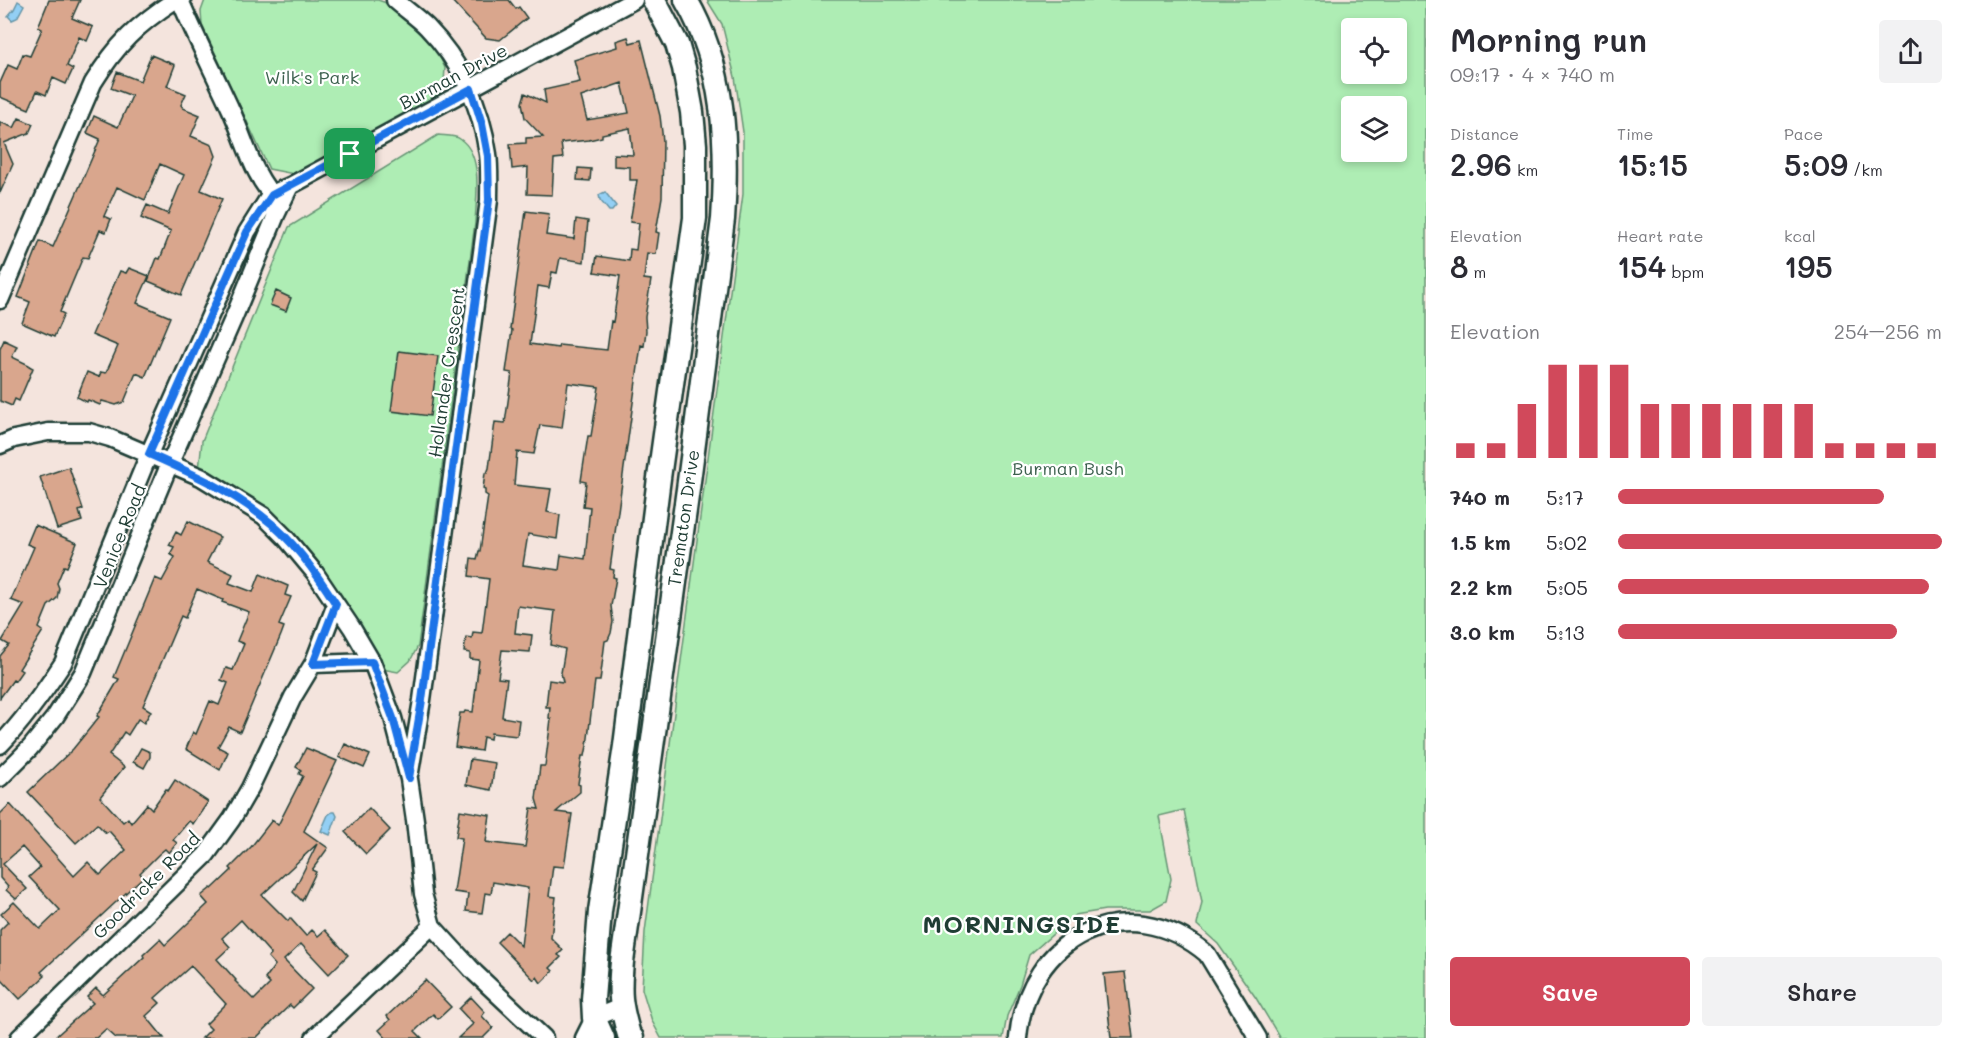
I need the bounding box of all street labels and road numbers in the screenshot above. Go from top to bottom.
street label: Burman Drive [395,37,511,115]
street label: Hollander Crescent [422,285,470,459]
street label: Trematon Drive [662,448,704,588]
street label: Venice Road [87,480,151,592]
street label: Goodricke Road [87,826,205,944]

